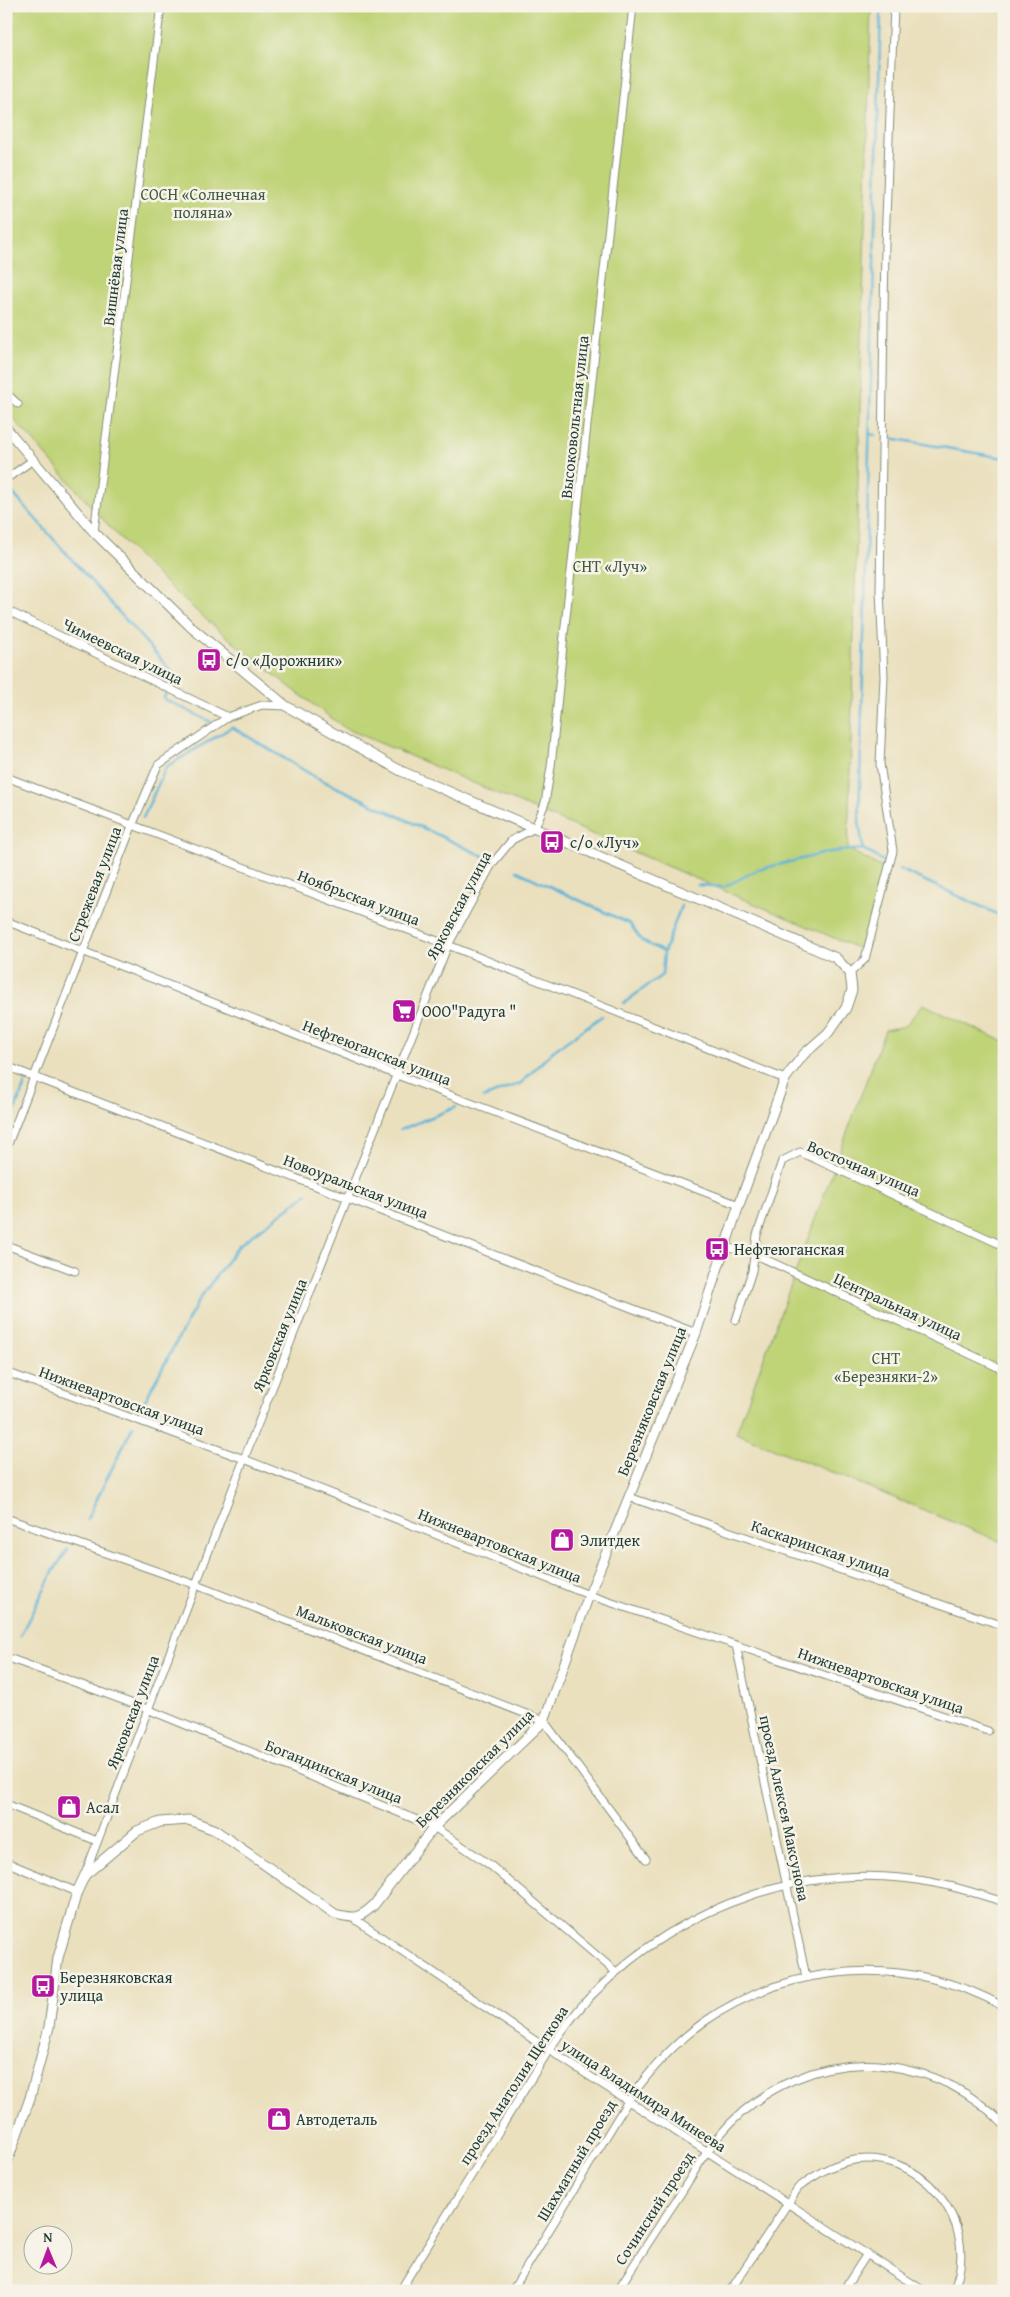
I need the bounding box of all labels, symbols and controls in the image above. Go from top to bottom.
park label: СОСН «Солнечная поляна» [140,182,266,224]
street label: Вишнёвая улица [96,207,134,327]
street label: Высоковольтная улица [554,334,595,500]
park label: СНТ «Луч» [573,554,647,578]
street label: Чимеевская улица [59,611,188,691]
bus stop icon: с/о «Дорожник» [196,647,222,673]
place label: с/о «Дорожник» [226,648,342,672]
street label: Стрежевая улица [61,822,127,945]
bus stop icon: с/о «Луч» [539,829,565,855]
place label: с/о «Луч» [570,830,639,854]
street label: Ярковская улица [419,846,497,965]
street label: Ноябрьская улица [294,863,424,931]
supermarket icon: ООО"Радуга " [391,998,417,1024]
place label: ООО"Радуга " [422,999,516,1023]
street label: Нефтеюганская улица [299,1013,455,1092]
street label: Восточная улица [804,1133,924,1203]
street label: Новоуральская улица [280,1147,432,1225]
bus stop icon: Нефтеюганская [704,1236,730,1262]
place label: Нефтеюганская [734,1237,845,1261]
street label: Центральная улица [830,1266,966,1346]
street label: Ярковская улица [245,1274,313,1396]
street label: Березняковская улица [610,1322,692,1479]
park label: СНТ «Березняки-2» [834,1346,938,1388]
street label: Нижневартовская улица [36,1359,208,1441]
street label: Нижневартовская улица [415,1501,586,1589]
street label: Каскаринская улица [748,1513,894,1583]
shop icon: Элитдек [549,1527,575,1553]
place label: Элитдек [580,1528,640,1552]
street label: Мальковская улица [293,1598,431,1670]
street label: Нижневартовская улица [795,1640,968,1720]
street label: Ярковская улица [99,1651,165,1773]
street label: Березняковская улица [409,1703,539,1833]
street label: проезд Алексея Максунова [754,1713,817,1904]
street label: Богандинская улица [262,1732,407,1810]
shop icon: Асал [56,1794,82,1820]
place label: Асал [86,1795,119,1819]
place label: Березняковская улица [59,1965,173,2007]
bus stop icon: Березняковская улица [30,1973,56,1999]
street label: проезд Анатолия Щеткова [452,2000,574,2169]
street label: улица Владимира Минеева [556,2032,732,2158]
street label: Шахматный проезд [530,2094,622,2226]
shop icon: Автодеталь [266,2106,292,2132]
place label: Автодеталь [296,2107,378,2131]
street label: Сочинский проезд [608,2146,700,2270]
north arrow [22,2224,72,2274]
text: N [43,2227,53,2247]

